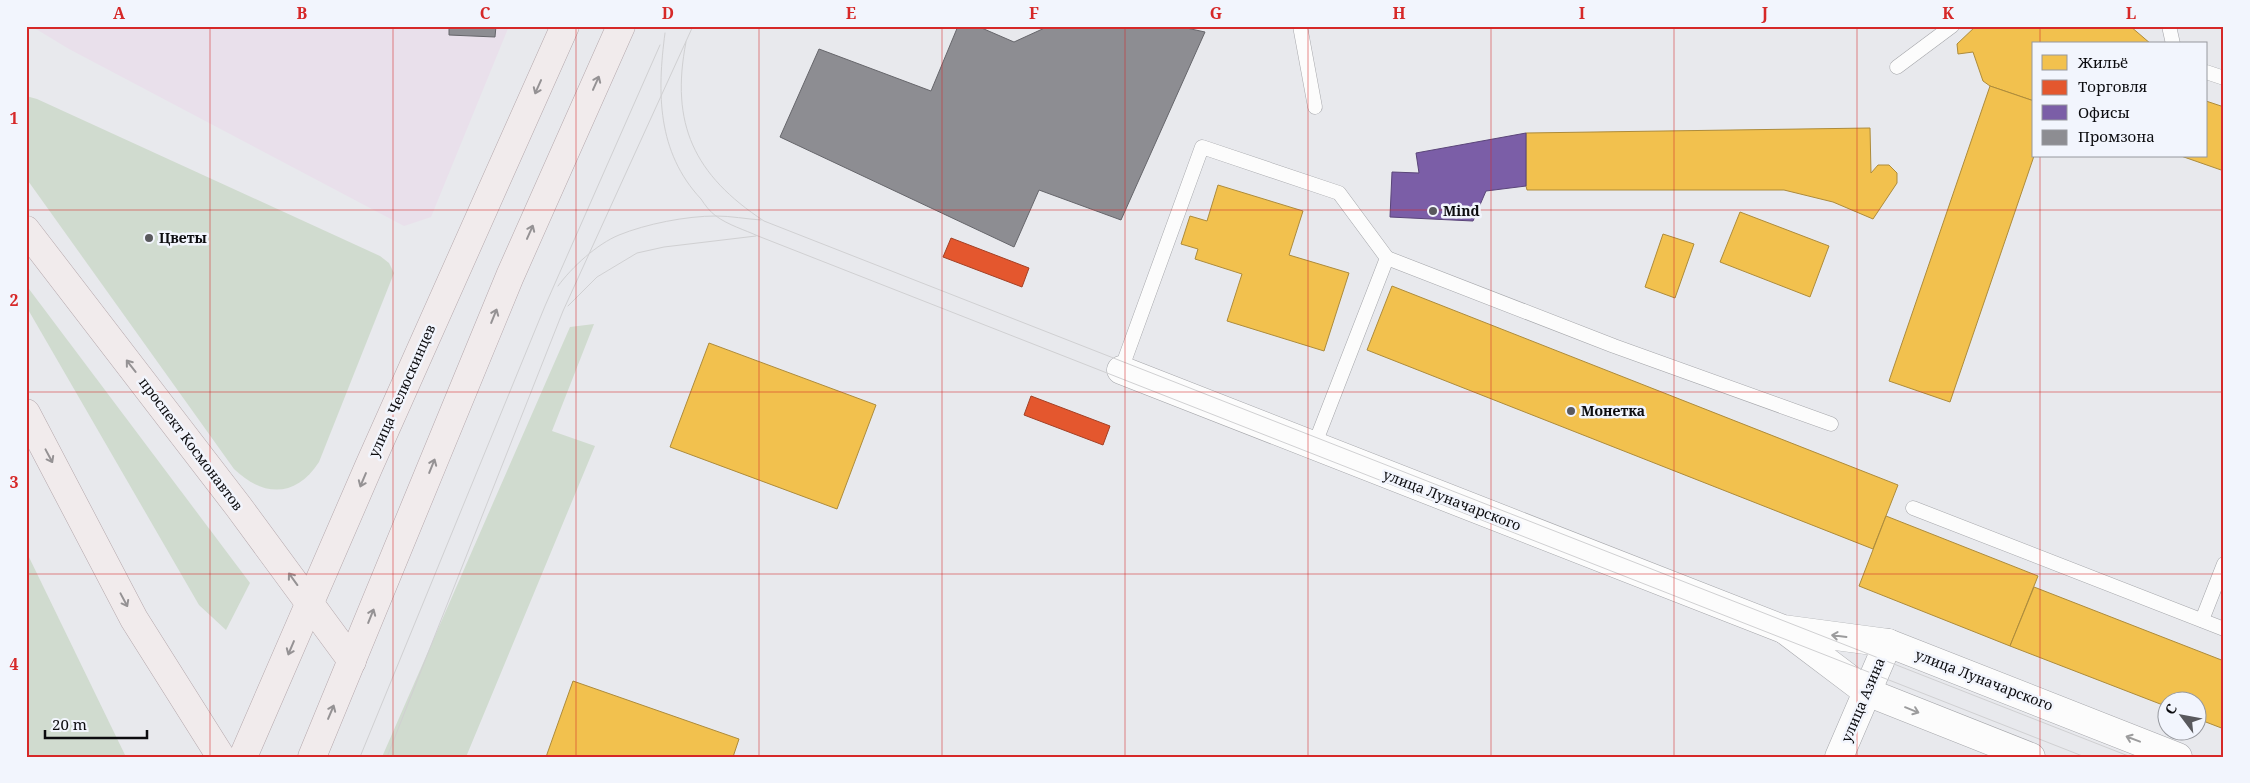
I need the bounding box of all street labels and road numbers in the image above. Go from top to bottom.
street label: улица Челюскинцев [364,321,440,460]
street label: проспект Космонавтов [135,373,248,514]
street label: улица Луначарского [1381,464,1524,535]
street label: улица Луначарского [1913,644,2056,715]
street label: улица Азина [1836,655,1889,745]

